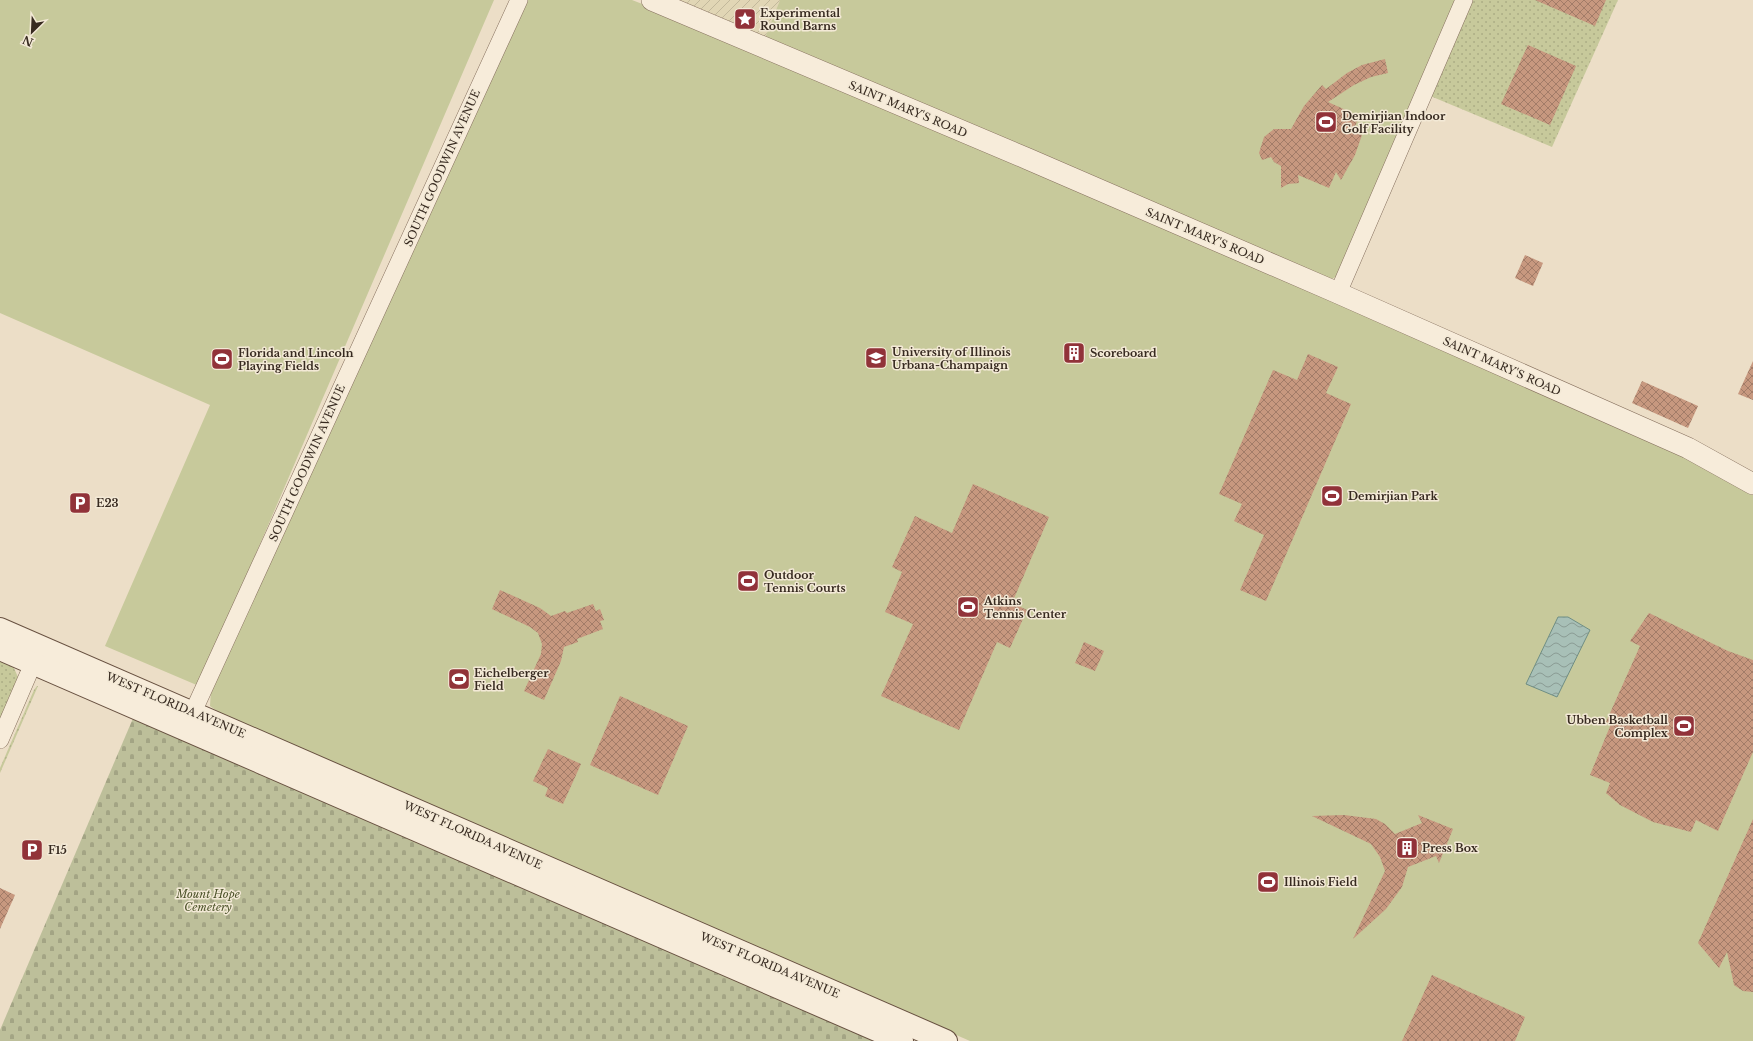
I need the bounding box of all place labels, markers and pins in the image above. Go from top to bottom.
place icon: Experimental Round Barns [732,6,758,32]
place label: Experimental Round Barns [760,6,840,33]
sports icon: Demirjian Indoor Golf Facility [1313,109,1339,135]
place label: Demirjian Indoor Golf Facility [1342,109,1446,136]
building icon: Scoreboard [1061,340,1087,366]
school or university icon: University of Illinois Urbana-Champaign [863,345,889,371]
place label: University of Illinois Urbana-Champaign [892,345,1011,372]
sports icon: Florida and Lincoln Playing Fields [209,346,235,372]
place label: Florida and Lincoln Playing Fields [238,346,354,373]
place label: Scoreboard [1090,346,1157,360]
sports icon: Demirjian Park [1319,483,1345,509]
place label: Demirjian Park [1348,489,1439,503]
parking icon: E23 [67,490,93,516]
place label: E23 [96,496,119,510]
sports icon: Outdoor Tennis Courts [735,568,761,594]
place label: Outdoor Tennis Courts [764,568,846,595]
sports icon: Atkins Tennis Center [955,594,981,620]
place label: Atkins Tennis Center [983,594,1067,621]
sports icon: Eichelberger Field [446,666,472,692]
place label: Eichelberger Field [474,666,549,693]
place label: Ubben Basketball Complex [1566,713,1669,740]
sports icon: Ubben Basketball Complex [1671,713,1697,739]
building icon: Press Box [1394,835,1420,861]
parking icon: F15 [19,837,45,863]
place label: Press Box [1422,841,1479,855]
place label: F15 [48,843,67,857]
sports icon: Illinois Field [1255,869,1281,895]
place label: Illinois Field [1284,875,1358,889]

